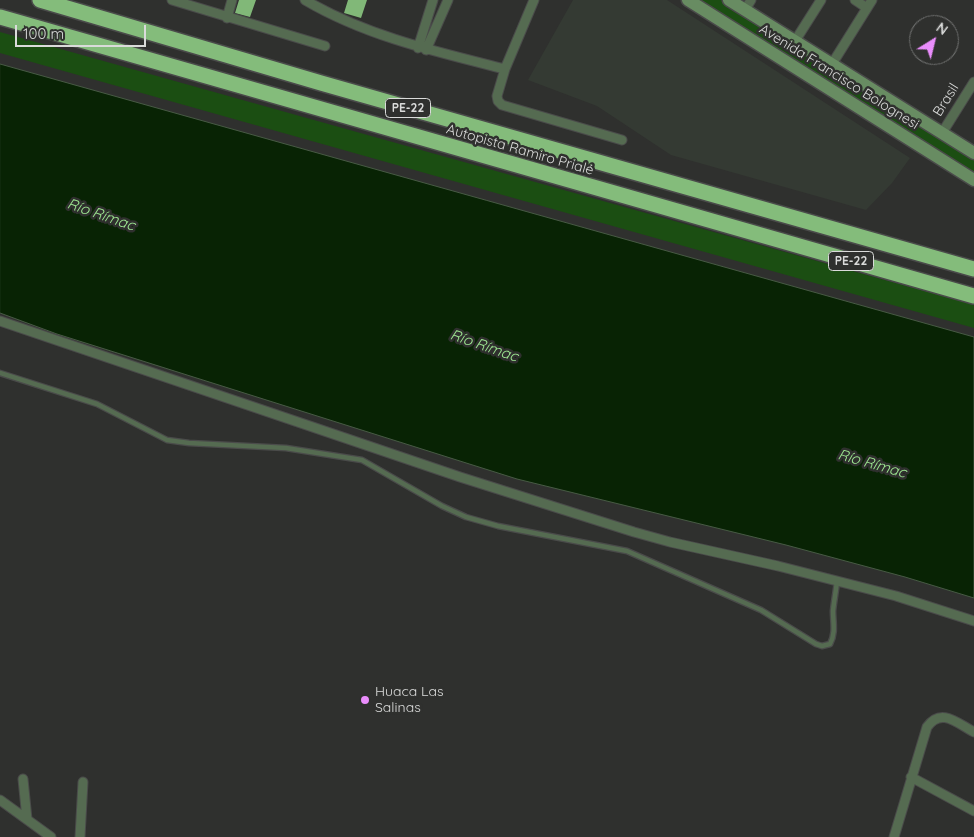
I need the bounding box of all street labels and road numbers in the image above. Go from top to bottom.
street label: Avenida Francisco Bolognesi [756,21,922,133]
street label: Brasil [929,80,963,120]
road number: PE-22 [386,99,430,118]
street label: Autopista Ramiro Prialé [444,121,596,179]
road number: PE-22 [828,252,874,270]

